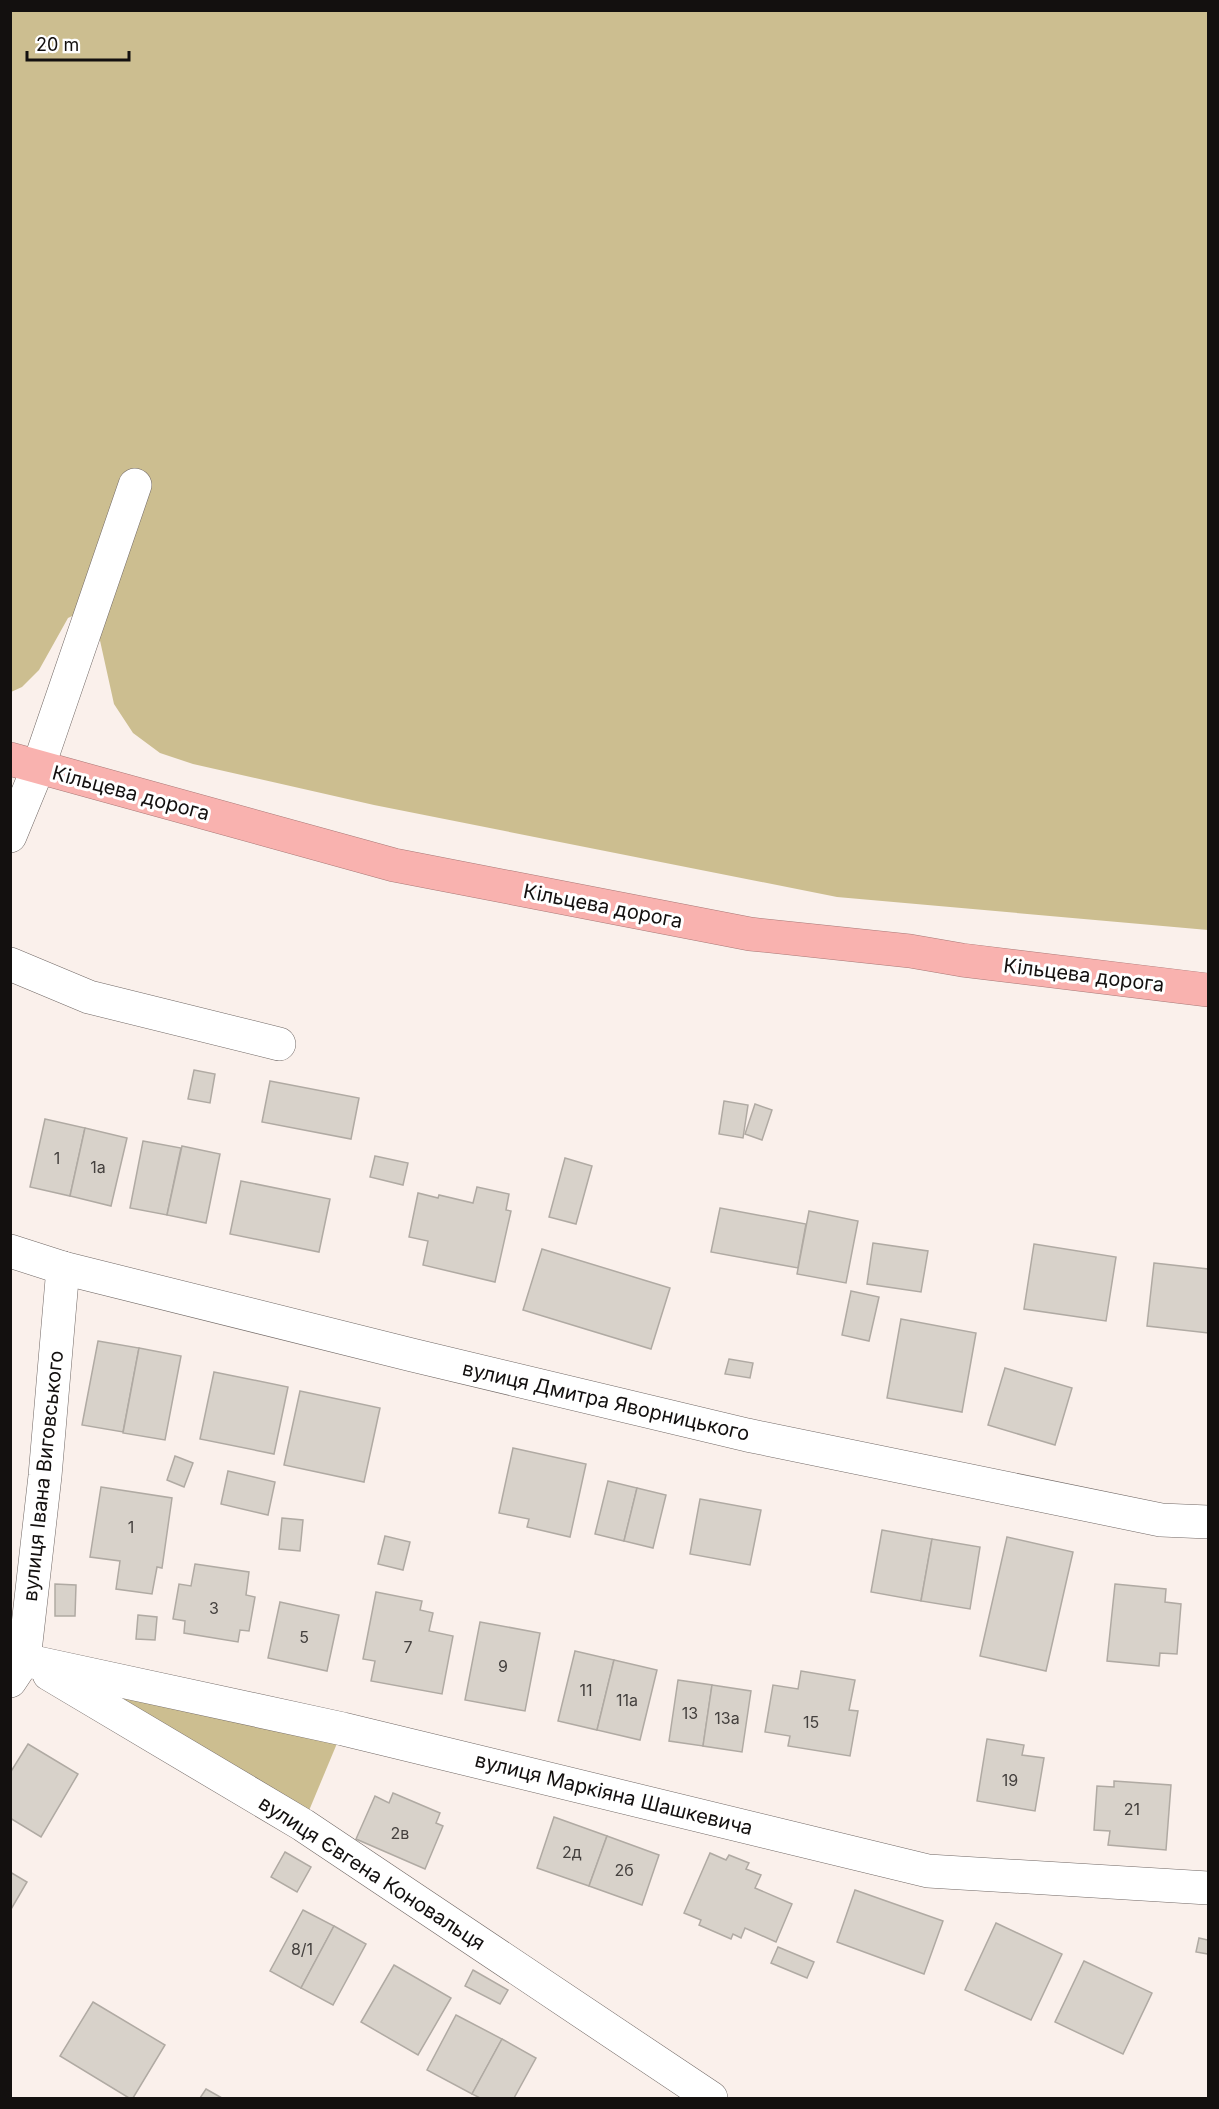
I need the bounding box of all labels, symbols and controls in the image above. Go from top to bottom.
scale bar [27,24,129,62]
text: 20 m [36,34,79,55]
street label: Кільцева дорога [50,760,212,826]
street label: Кільцева дорога [521,879,685,933]
street label: Кільцева дорога [1002,953,1166,997]
house number: 1 [54,1148,60,1168]
house number: 1а [90,1157,106,1177]
street label: вулиця Івана Виговського [18,1349,68,1603]
street label: вулиця Дмитра Яворницького [460,1356,752,1446]
house number: 1 [128,1517,134,1537]
house number: 3 [209,1598,219,1618]
house number: 5 [299,1627,309,1647]
house number: 7 [403,1637,413,1657]
house number: 9 [498,1656,508,1676]
house number: 11 [579,1680,593,1700]
house number: 11а [616,1690,638,1710]
house number: 13 [682,1703,698,1723]
house number: 13а [714,1708,740,1728]
house number: 15 [803,1712,819,1732]
street label: вулиця Маркіяна Шашкевича [473,1748,755,1840]
house number: 19 [1002,1770,1018,1790]
street label: вулиця Євгена Коновальця [254,1791,490,1955]
house number: 21 [1124,1799,1140,1819]
house number: 2в [391,1823,409,1843]
house number: 2д [562,1842,582,1862]
house number: 2б [614,1860,634,1880]
house number: 8/1 [291,1939,313,1959]

